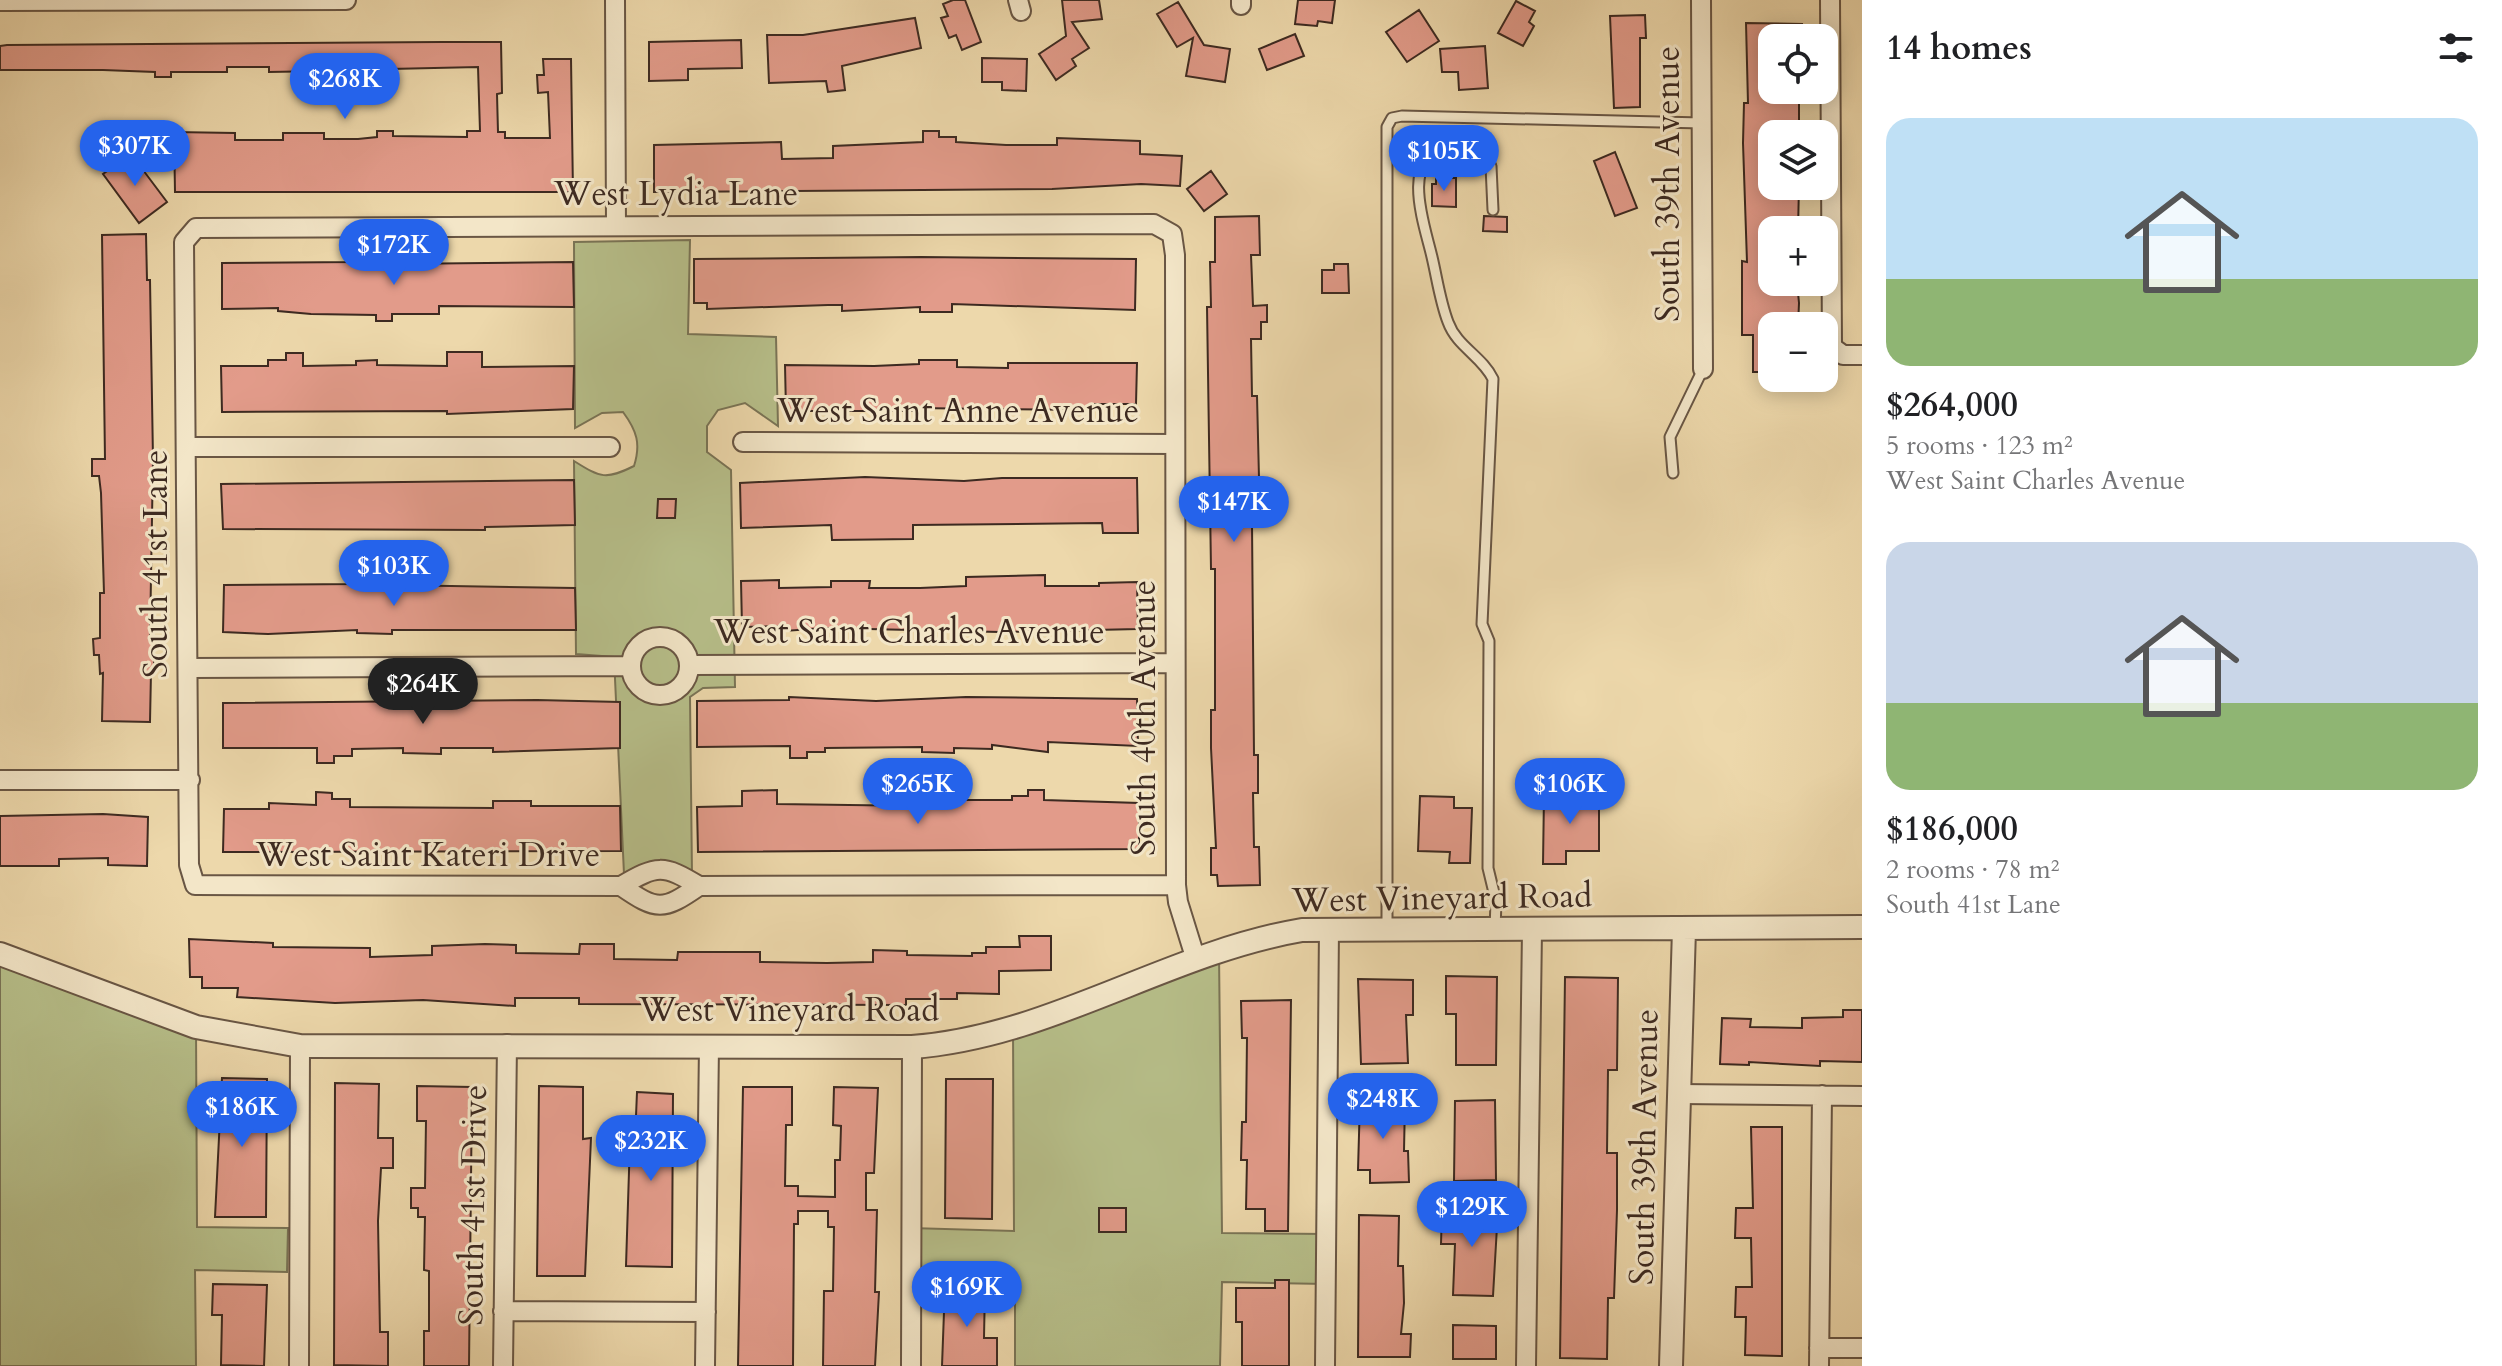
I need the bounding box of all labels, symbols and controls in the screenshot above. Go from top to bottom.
map controls [1758,24,1838,392]
button: locate [1758,24,1838,104]
text: 14 homes [1886,25,2032,71]
icon: filters [2434,26,2478,70]
street label: South 39th Avenue [1645,46,1691,322]
pin: $268K [289,53,401,121]
text: $268K [308,61,382,96]
pin: $307K [79,120,191,188]
button: layers [1758,120,1838,200]
pin: $105K [1388,125,1500,193]
text: $307K [98,128,172,163]
text: $105K [1407,133,1481,168]
icon: home [2110,170,2254,314]
street label: West Lydia Lane [553,171,798,217]
button: + [1758,216,1838,296]
pin: $172K [338,219,450,287]
text: $172K [357,227,431,262]
button: − [1758,312,1838,392]
text: $264,000 [1886,382,2018,428]
street label: West Saint Anne Avenue [776,388,1139,434]
text: 5 rooms · 123 m² [1886,428,2073,463]
street label: South 41st Lane [133,450,179,678]
text: West Saint Charles Avenue [1886,463,2185,498]
pin: $147K [1178,476,1290,544]
text: $147K [1197,484,1271,519]
pin: $103K [338,540,450,608]
text: $103K [357,548,431,583]
street label: South 40th Avenue [1121,580,1167,856]
icon: home [2110,594,2254,738]
street label: West Saint Charles Avenue [712,609,1105,655]
pin: $264K [367,658,479,726]
text: $264K [386,666,460,701]
pin: $265K [862,758,974,826]
pin: $106K [1514,758,1626,826]
text: $265K [881,766,955,801]
text: $106K [1533,766,1607,801]
text: $186,000 [1886,806,2018,852]
street label: West Saint Kateri Drive [255,832,600,878]
text: 2 rooms · 78 m² [1886,852,2059,887]
street label: West Vineyard Road [1290,872,1593,924]
text: South 41st Lane [1886,887,2061,922]
street label: West Vineyard Road [638,987,939,1033]
street label: South 39th Avenue [1619,1009,1669,1285]
pin: $248K [1327,1073,1439,1141]
pin: $186K [186,1081,298,1149]
text: $248K [1346,1081,1420,1116]
street label: South 41st Drive [448,1084,498,1326]
text: $186K [205,1089,279,1124]
pin: $232K [595,1115,707,1183]
text: $232K [614,1123,688,1158]
pin: $129K [1416,1181,1528,1249]
text: $129K [1435,1189,1509,1224]
pin: $169K [911,1261,1023,1329]
text: $169K [930,1269,1004,1304]

